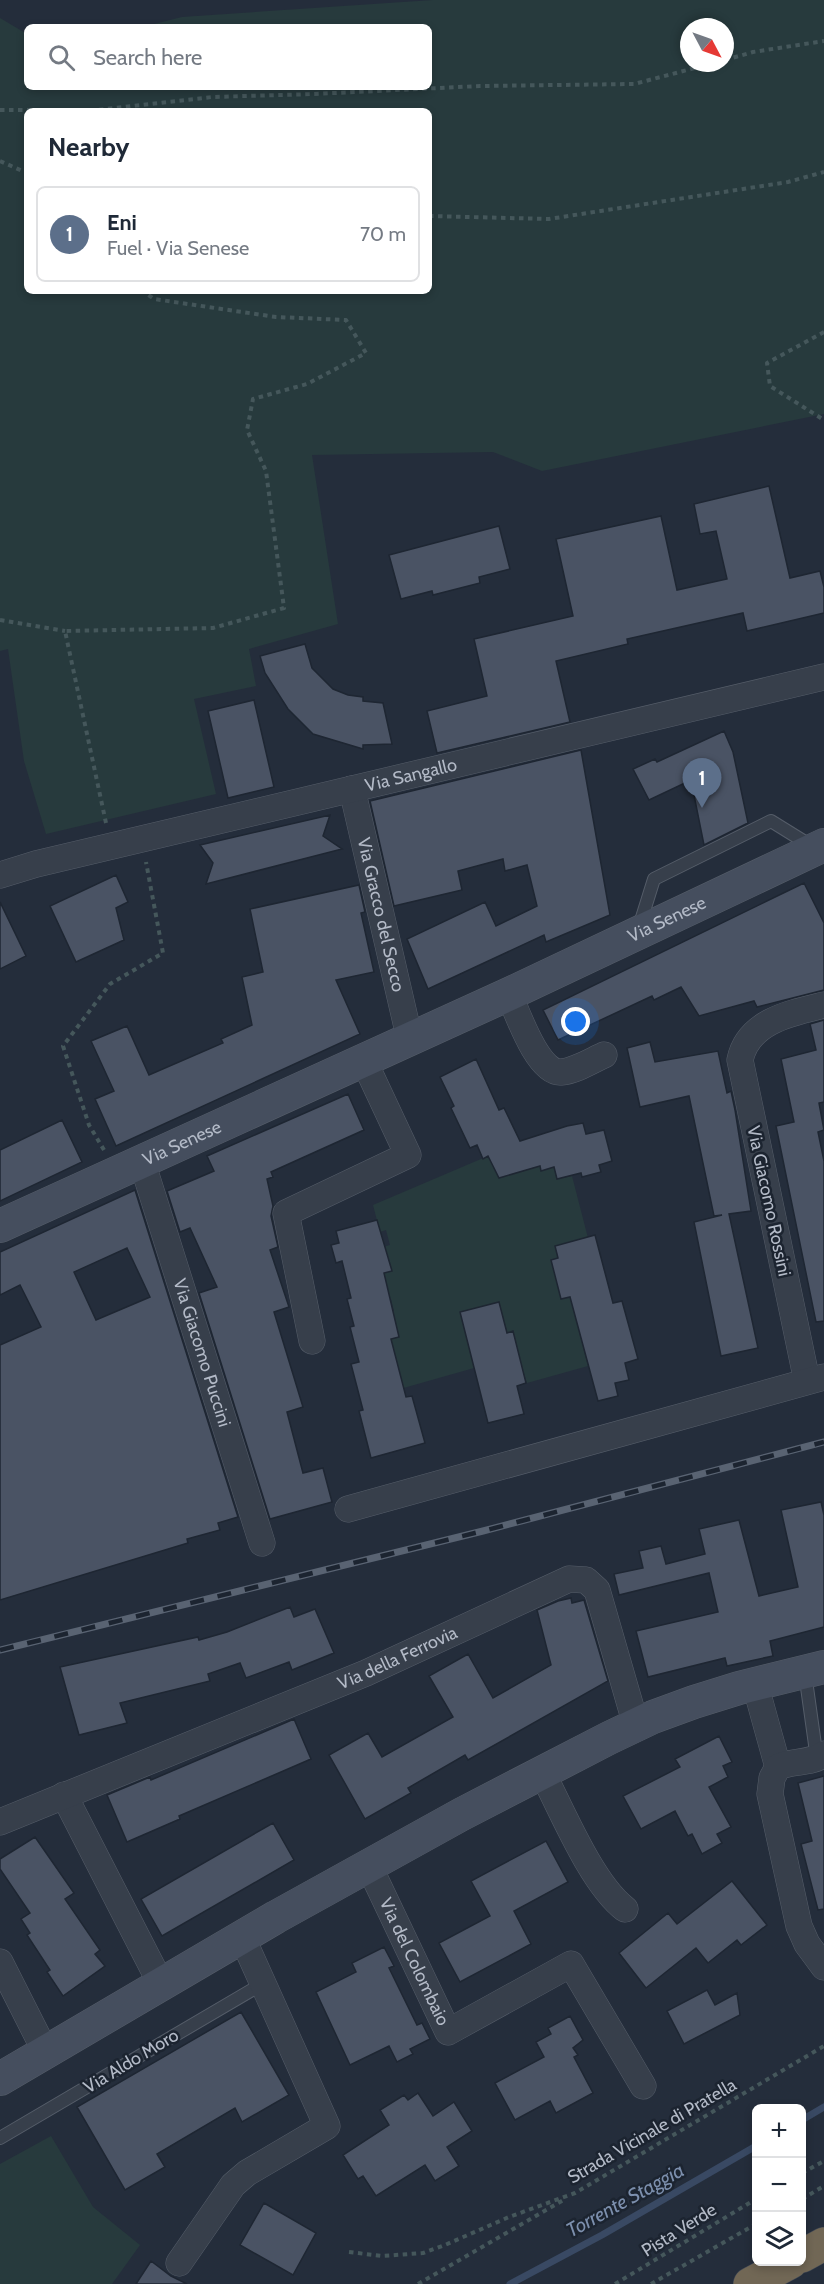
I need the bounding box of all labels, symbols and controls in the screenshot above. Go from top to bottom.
north arrow [680,18,734,72]
search box [24,24,432,90]
icon: search [45,41,78,74]
text: Search here [93,44,202,71]
text: Nearby [48,131,129,163]
text: Eni [107,209,137,236]
text: 1 [66,222,73,246]
text: 70 m [360,222,406,246]
text: Fuel · Via Senese [107,236,249,260]
street label: Via Sangallo [363,754,459,797]
pin: 1 [682,758,722,808]
street label: Via Gracco del Secco [353,835,410,994]
street label: Via Senese [624,891,710,947]
your location [561,1007,590,1036]
street label: Via Senese [139,1116,225,1170]
street label: Via Giacomo Rossini [742,1124,796,1278]
street label: Via Giacomo Puccini [168,1276,236,1430]
street label: Via della Ferrovia [334,1621,461,1694]
street label: Via del Colombaio [375,1894,454,2029]
street label: Via Aldo Moro [79,2024,183,2098]
street label: Strada Vicinale di Pratella [564,2073,741,2188]
map controls [752,2104,806,2266]
button: + [752,2104,806,2158]
water label: Torrente Staggia [562,2158,688,2242]
button: − [752,2158,806,2212]
street label: Pista Verde [638,2198,720,2262]
button: layers [752,2212,806,2266]

